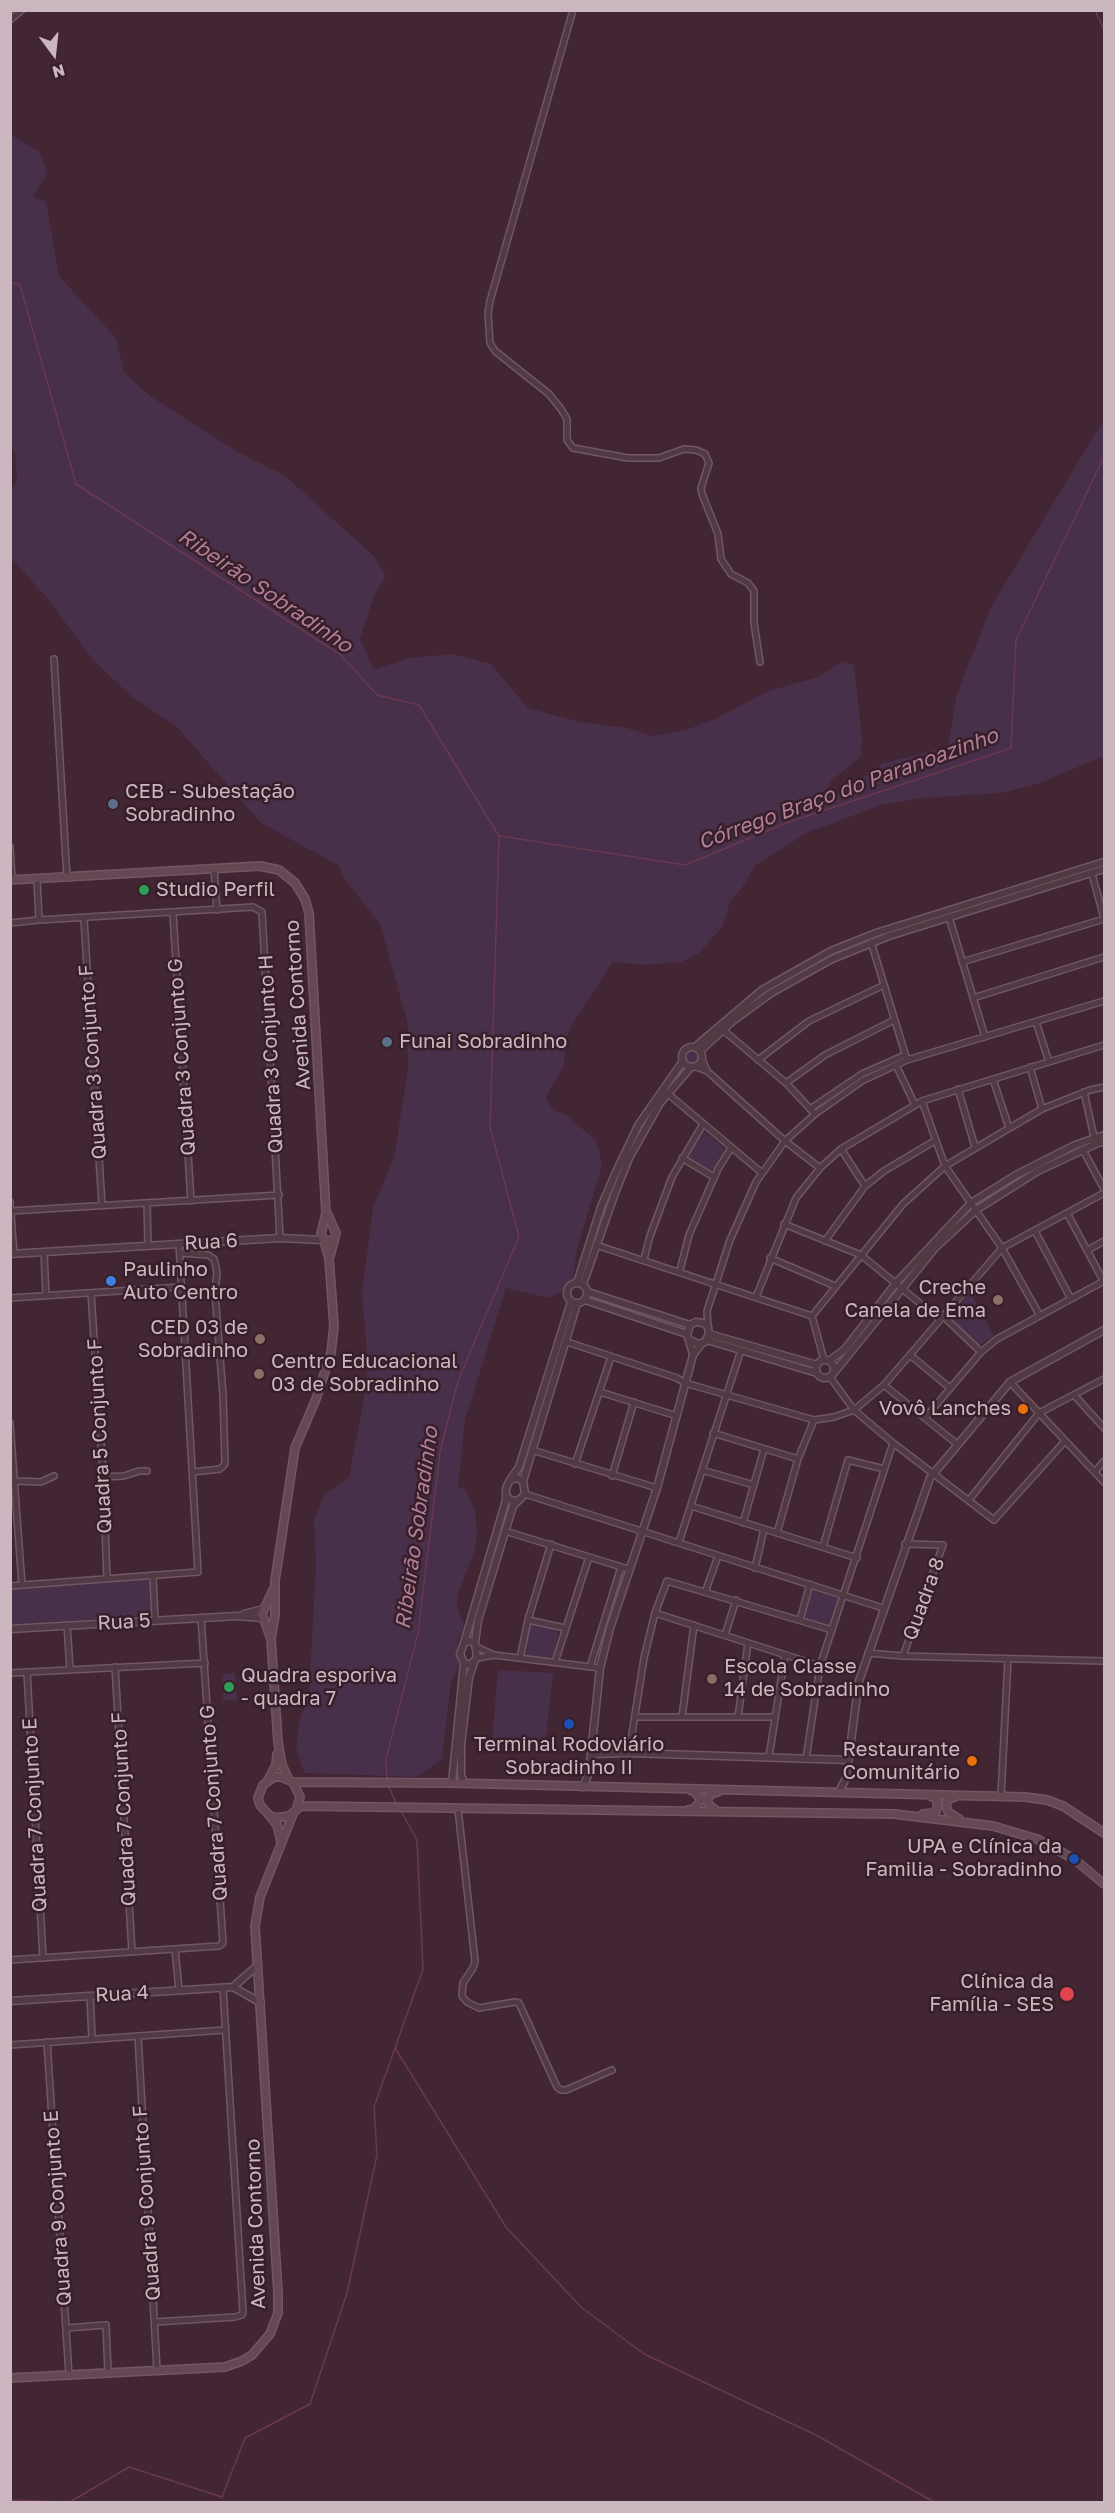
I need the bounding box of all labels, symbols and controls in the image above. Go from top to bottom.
north arrow [24,24,84,84]
text: N [50,60,67,83]
water label: Ribeirão Sobradinho [173,523,357,659]
water label: Córrego Braço do Paranoazinho [695,723,1001,855]
place label: CEB - Subestação Sobradinho [125,780,295,827]
marker: CEB - Subestação Sobradinho [106,797,120,811]
place label: Studio Perfil [156,878,275,902]
marker: Studio Perfil [137,883,151,897]
street label: Avenida Contorno [280,919,316,1091]
street label: Quadra 3 Conjunto H [254,954,288,1154]
street label: Quadra 3 Conjunto G [163,958,201,1156]
street label: Quadra 3 Conjunto F [74,964,112,1160]
place label: Funai Sobradinho [399,1030,567,1054]
marker: Funai Sobradinho [380,1035,394,1049]
street label: Rua 6 [184,1229,238,1255]
place label: Paulinho Auto Centro [123,1258,238,1305]
marker: Paulinho Auto Centro [104,1274,118,1288]
place label: Creche Canela de Ema [844,1276,986,1323]
marker: Creche Canela de Ema [991,1293,1005,1307]
place label: CED 03 de Sobradinho [138,1316,248,1363]
marker: CED 03 de Sobradinho [253,1332,267,1346]
street label: Quadra 5 Conjunto F [83,1338,117,1534]
place label: Centro Educacional 03 de Sobradinho [271,1350,458,1397]
marker: Centro Educacional 03 de Sobradinho [252,1367,266,1381]
place label: Vovô Lanches [879,1397,1011,1421]
marker: Vovô Lanches [1016,1402,1030,1416]
water label: Ribeirão Sobradinho [390,1425,444,1631]
street label: Quadra 8 [898,1554,950,1644]
street label: Rua 5 [97,1609,151,1635]
place label: Escola Classe 14 de Sobradinho [724,1655,890,1702]
place label: Quadra esporiva - quadra 7 [241,1664,397,1711]
marker: Escola Classe 14 de Sobradinho [705,1672,719,1686]
marker: Quadra esporiva - quadra 7 [222,1680,236,1694]
street label: Quadra 7 Conjunto G [195,1704,233,1902]
street label: Quadra 7 Conjunto F [107,1711,141,1907]
street label: Quadra 7 Conjunto E [18,1717,52,1913]
marker: Terminal Rodoviário Sobradinho II [562,1717,576,1731]
place label: Terminal Rodoviário Sobradinho II [474,1733,664,1780]
place label: Restaurante Comunitário [842,1738,960,1785]
marker: Restaurante Comunitário [965,1754,979,1768]
place label: UPA e Clínica da Familia - Sobradinho [865,1835,1062,1882]
marker: UPA e Clínica da Familia - Sobradinho [1067,1852,1081,1866]
place label: Clínica da Família - SES [929,1970,1054,2017]
street label: Rua 4 [95,1981,149,2007]
marker: Clínica da Família - SES [1058,1985,1076,2003]
street label: Quadra 9 Conjunto F [128,2104,166,2302]
street label: Quadra 9 Conjunto E [39,2109,77,2307]
street label: Avenida Contorno [241,2138,271,2310]

